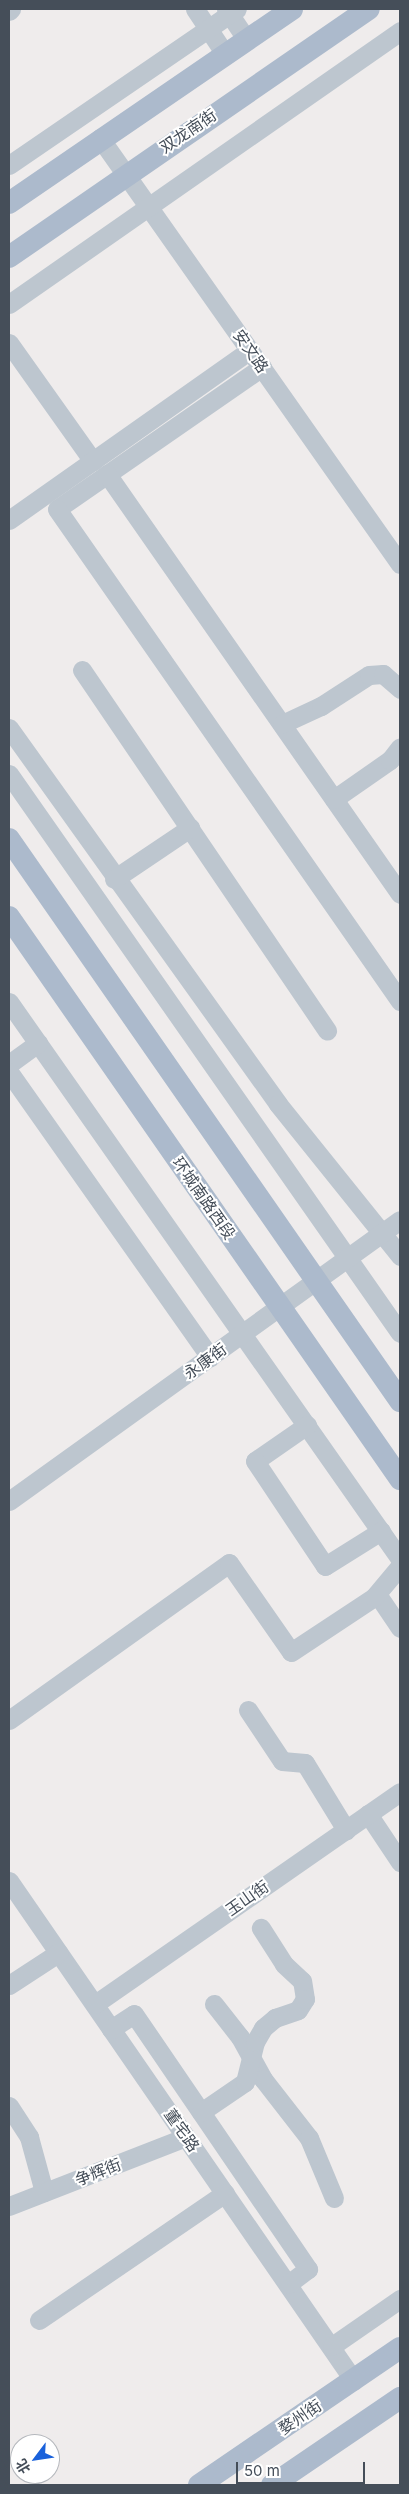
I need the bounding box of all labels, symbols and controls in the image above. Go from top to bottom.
street label: 双龙南街 [156,105,220,157]
street label: 安文路 [229,326,273,376]
street label: 环城南路西段 [169,1153,239,1243]
street label: 永康街 [180,1339,230,1383]
street label: 玉山街 [222,1876,272,1920]
street label: 董宅路 [160,2105,204,2155]
street label: 争辉街 [72,2154,124,2190]
street label: 婺州街 [275,2396,325,2438]
north arrow [10,2434,60,2484]
scale bar [239,2452,368,2484]
text: 北 [12,2456,33,2477]
text: 50 m [244,2461,280,2480]

